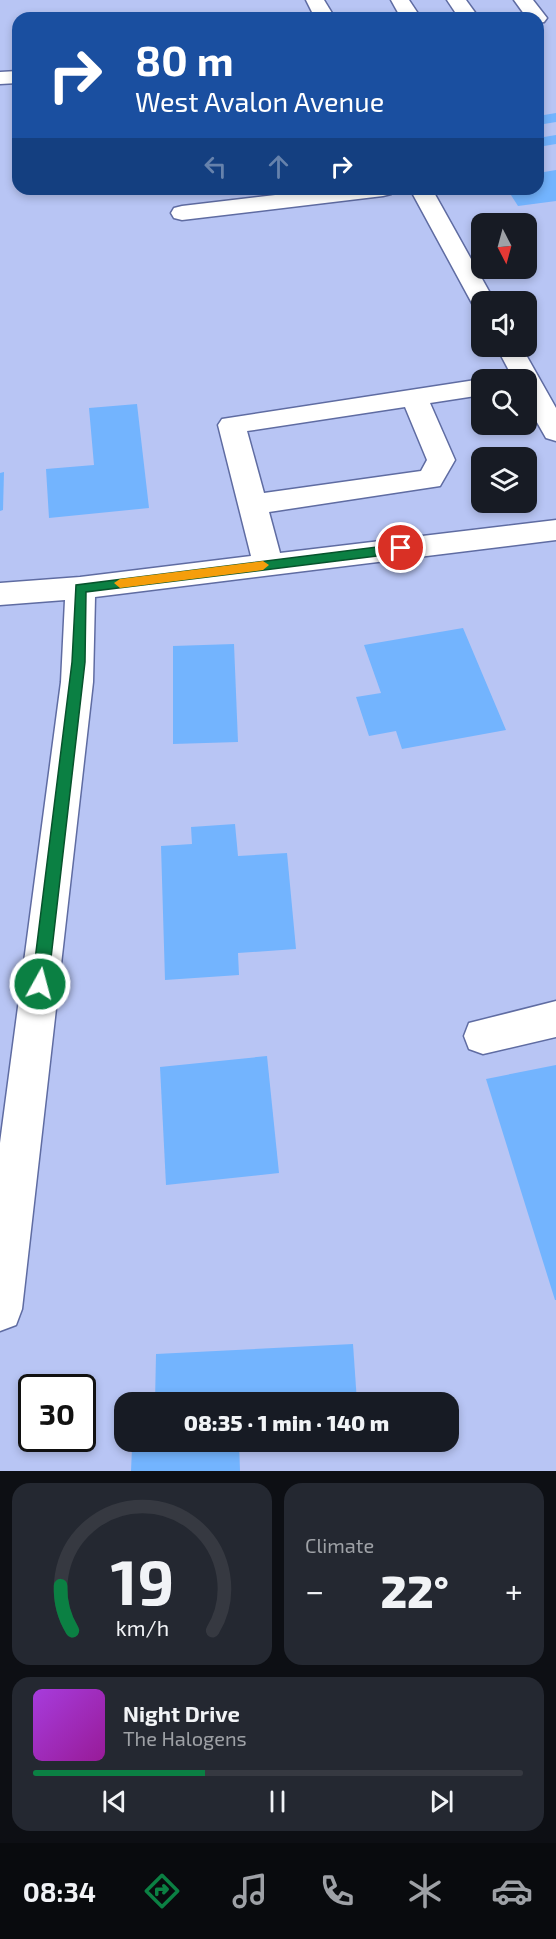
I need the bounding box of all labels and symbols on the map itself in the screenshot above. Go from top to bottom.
north arrow [471,213,537,279]
pin [375,522,426,573]
position arrow [8,952,72,1016]
speed limit sign: 30 [18,1374,96,1452]

